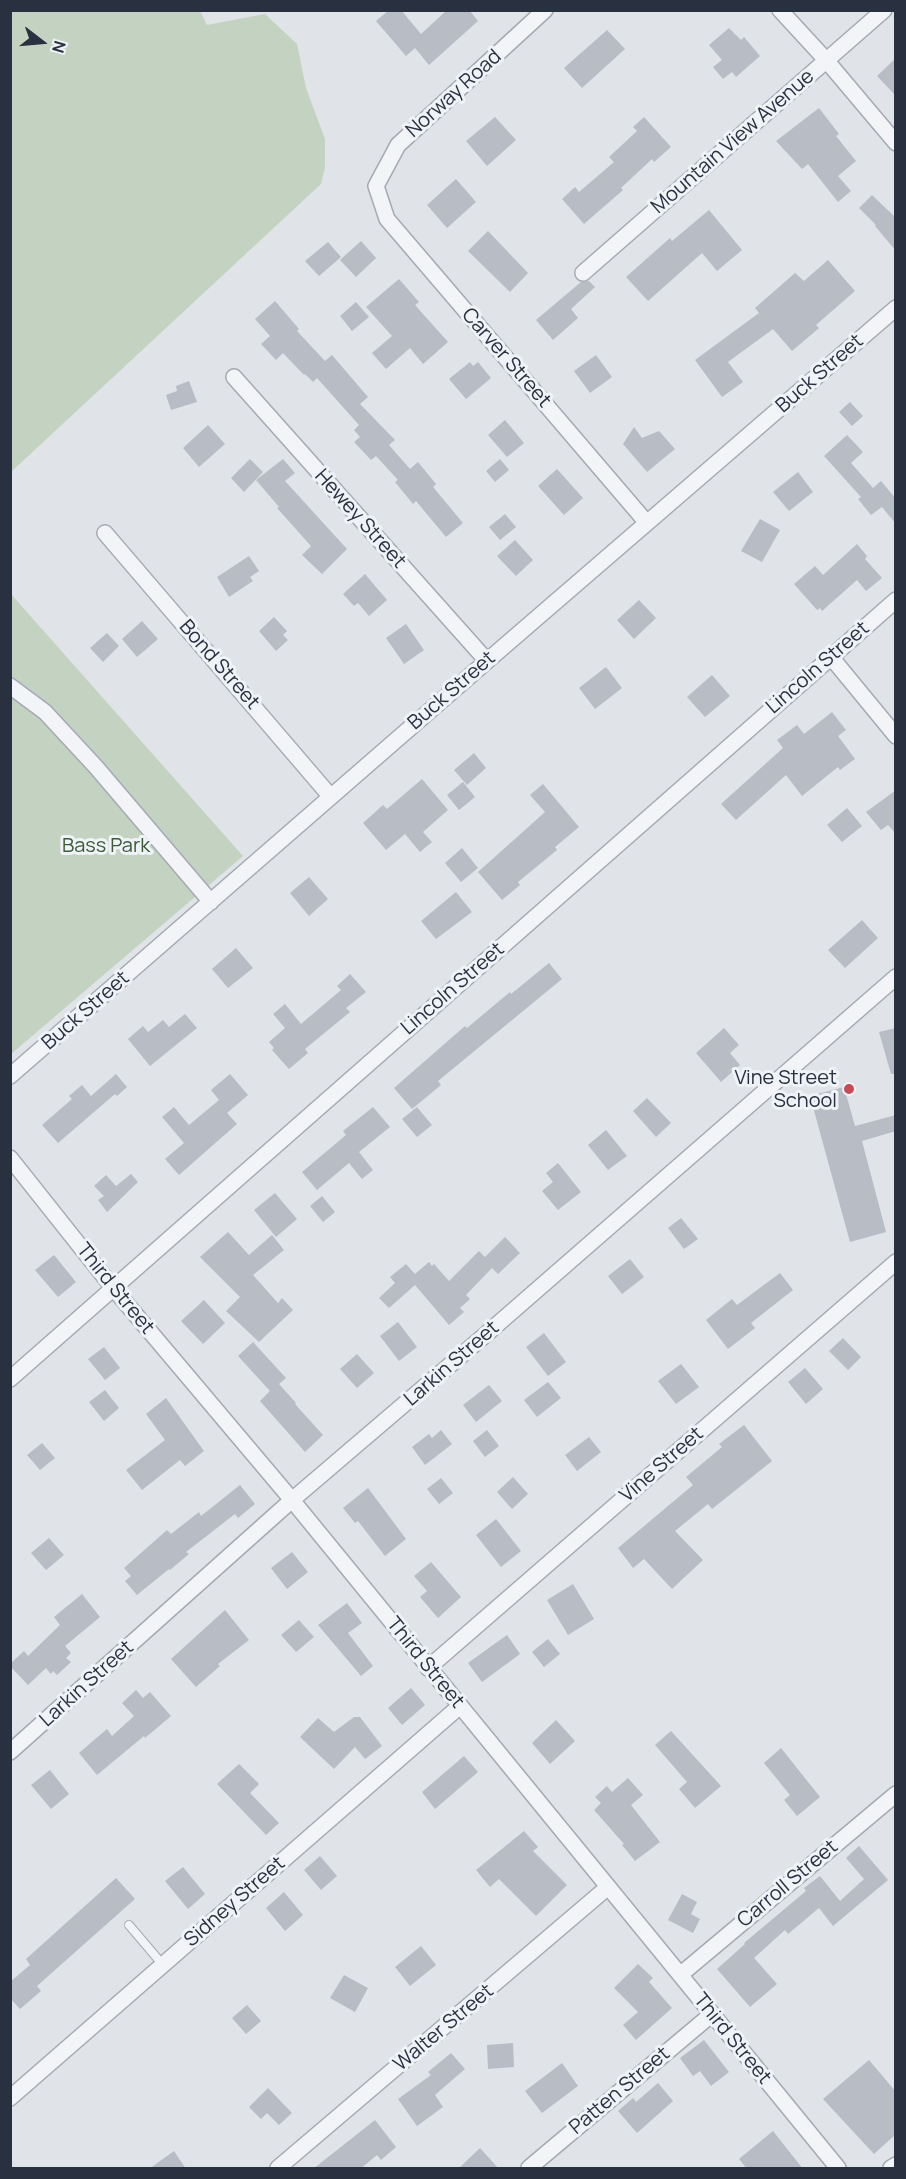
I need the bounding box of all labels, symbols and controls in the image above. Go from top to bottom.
north arrow [12,12,72,72]
text: N [47,38,71,56]
street label: Norway Road [401,45,507,143]
street label: Mountain View Avenue [647,65,819,219]
street label: Carver Street [456,303,556,413]
street label: Buck Street [771,330,869,418]
street label: Hewey Street [309,465,411,573]
street label: Bond Street [174,615,264,715]
street label: Lincoln Street [762,617,874,719]
street label: Buck Street [403,647,501,735]
park label: Bass Park [62,834,150,858]
street label: Lincoln Street [397,938,509,1040]
street label: Buck Street [37,967,135,1055]
place label: Vine Street School [734,1066,837,1113]
marker: Vine Street School [842,1082,856,1096]
street label: Third Street [71,1239,159,1339]
street label: Larkin Street [400,1316,504,1412]
street label: Vine Street [615,1422,709,1508]
street label: Third Street [381,1613,469,1713]
street label: Larkin Street [35,1636,139,1732]
street label: Carroll Street [733,1835,843,1933]
street label: Sidney Street [180,1852,290,1952]
street label: Walter Street [389,1979,499,2077]
street label: Third Street [688,1989,776,2089]
street label: Patten Street [565,2042,675,2140]

